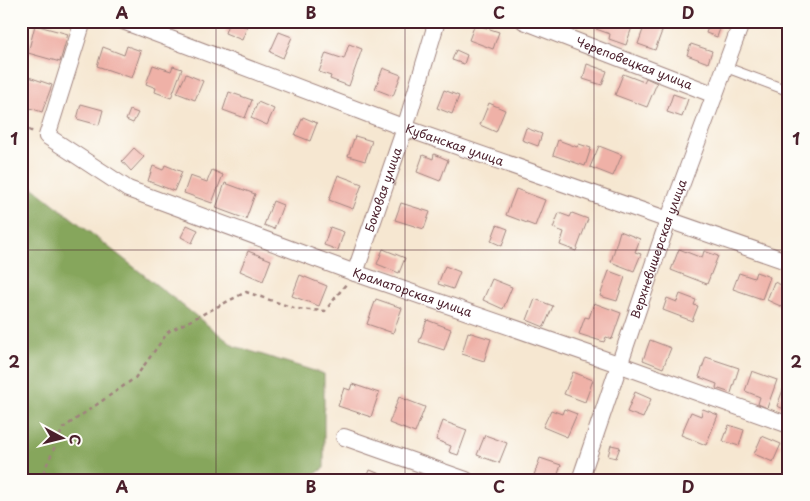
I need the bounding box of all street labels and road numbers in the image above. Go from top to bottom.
street label: Череповецкая улица [573,32,696,94]
street label: Кубанская улица [403,119,507,170]
street label: Боковая улица [360,144,406,234]
street label: Верхневишерская улица [625,176,691,321]
street label: Краматорская улица [351,263,475,321]

